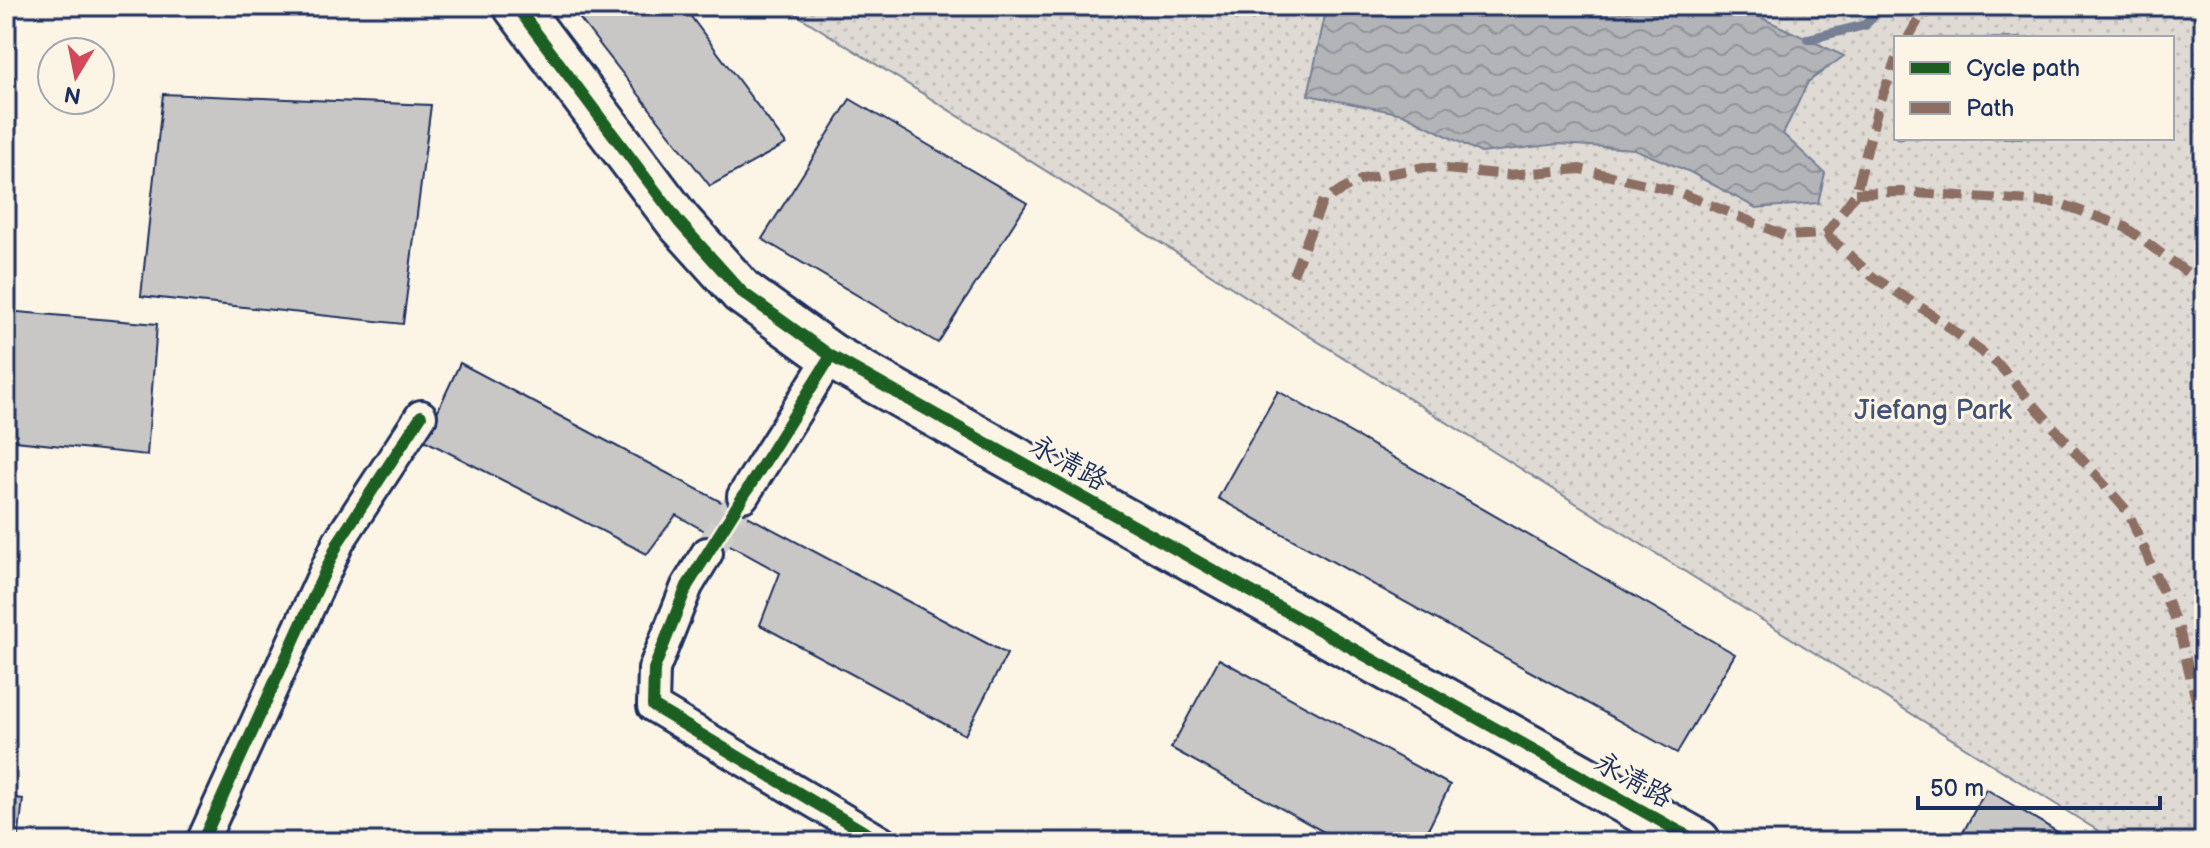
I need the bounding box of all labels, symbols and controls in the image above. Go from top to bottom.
north arrow [36,36,116,116]
legend [1894,36,2174,140]
text: Cycle path [1966,54,2080,83]
text: N [62,79,83,109]
text: Path [1966,94,2014,123]
park label: Jiefang Park [1854,394,2012,427]
street label: 永清路 [1024,429,1113,498]
street label: 永清路 [1589,746,1678,815]
scale bar [1918,760,2160,810]
text: 50 m [1930,774,1984,803]

